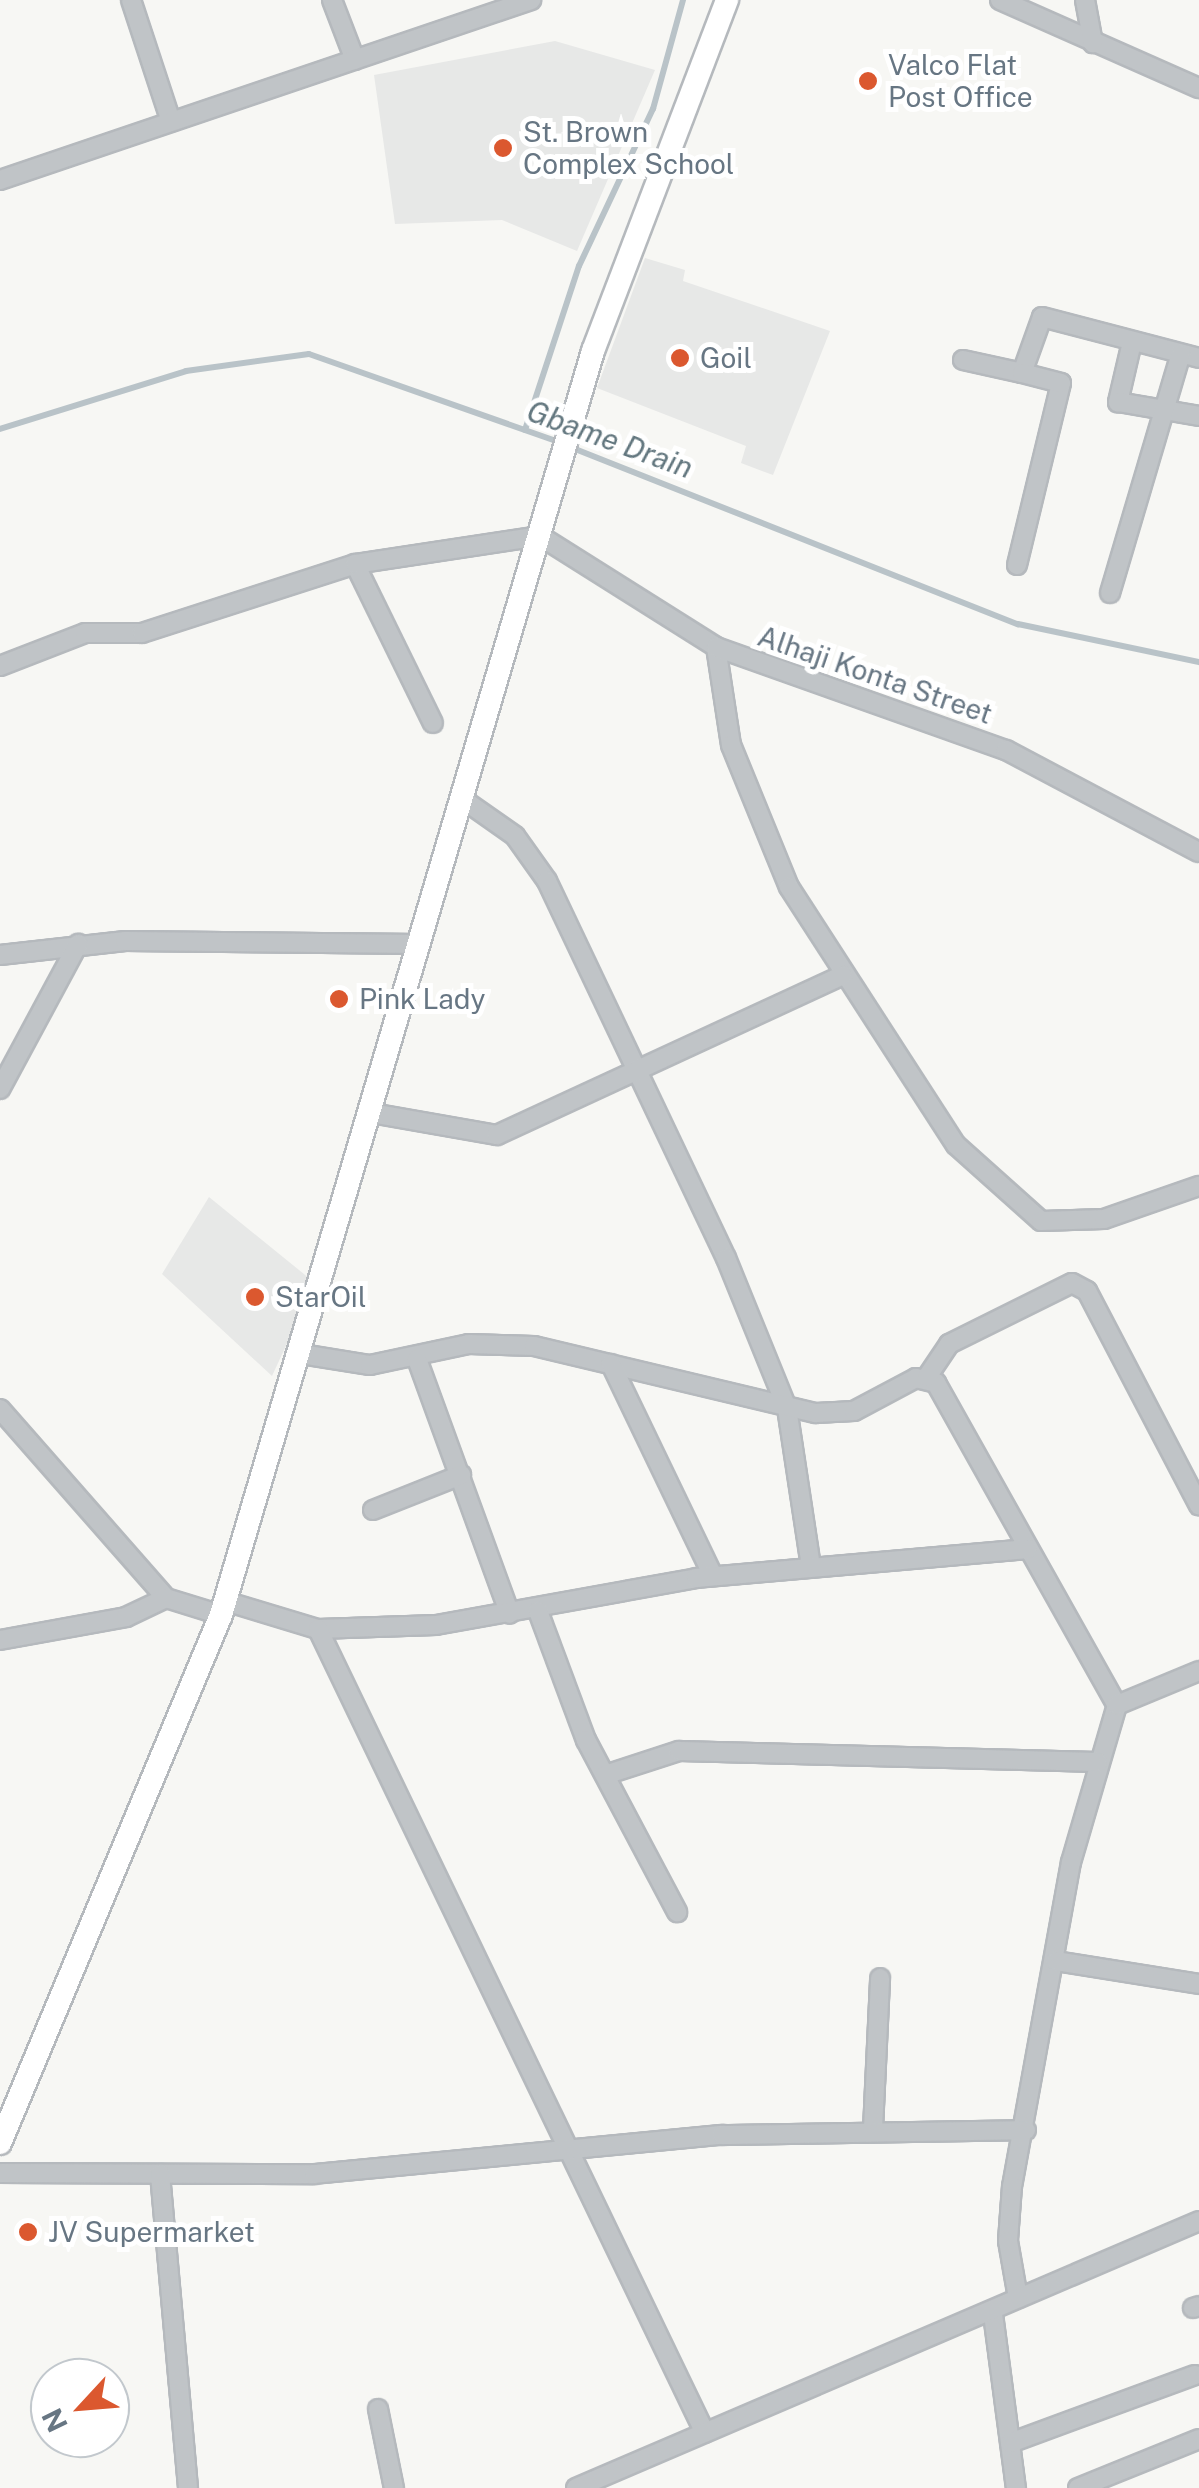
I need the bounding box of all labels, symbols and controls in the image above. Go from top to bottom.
place label: Valco Flat Post Office [888,48,1033,114]
marker: Valco Flat Post Office [857,70,879,92]
place label: St. Brown Complex School [523,115,734,181]
marker: St. Brown Complex School [492,137,514,159]
place label: Goil [700,341,752,375]
marker: Goil [669,347,691,369]
water label: Gbame Drain [522,392,698,486]
street label: Alhaji Konta Street [753,619,997,731]
place label: Pink Lady [359,982,485,1016]
marker: Pink Lady [328,988,350,1010]
place label: StarOil [275,1280,366,1314]
marker: StarOil [244,1286,266,1308]
place label: JV Supermarket [48,2215,255,2249]
marker: JV Supermarket [17,2221,39,2243]
north arrow [30,2358,130,2458]
text: N [35,2403,74,2438]

